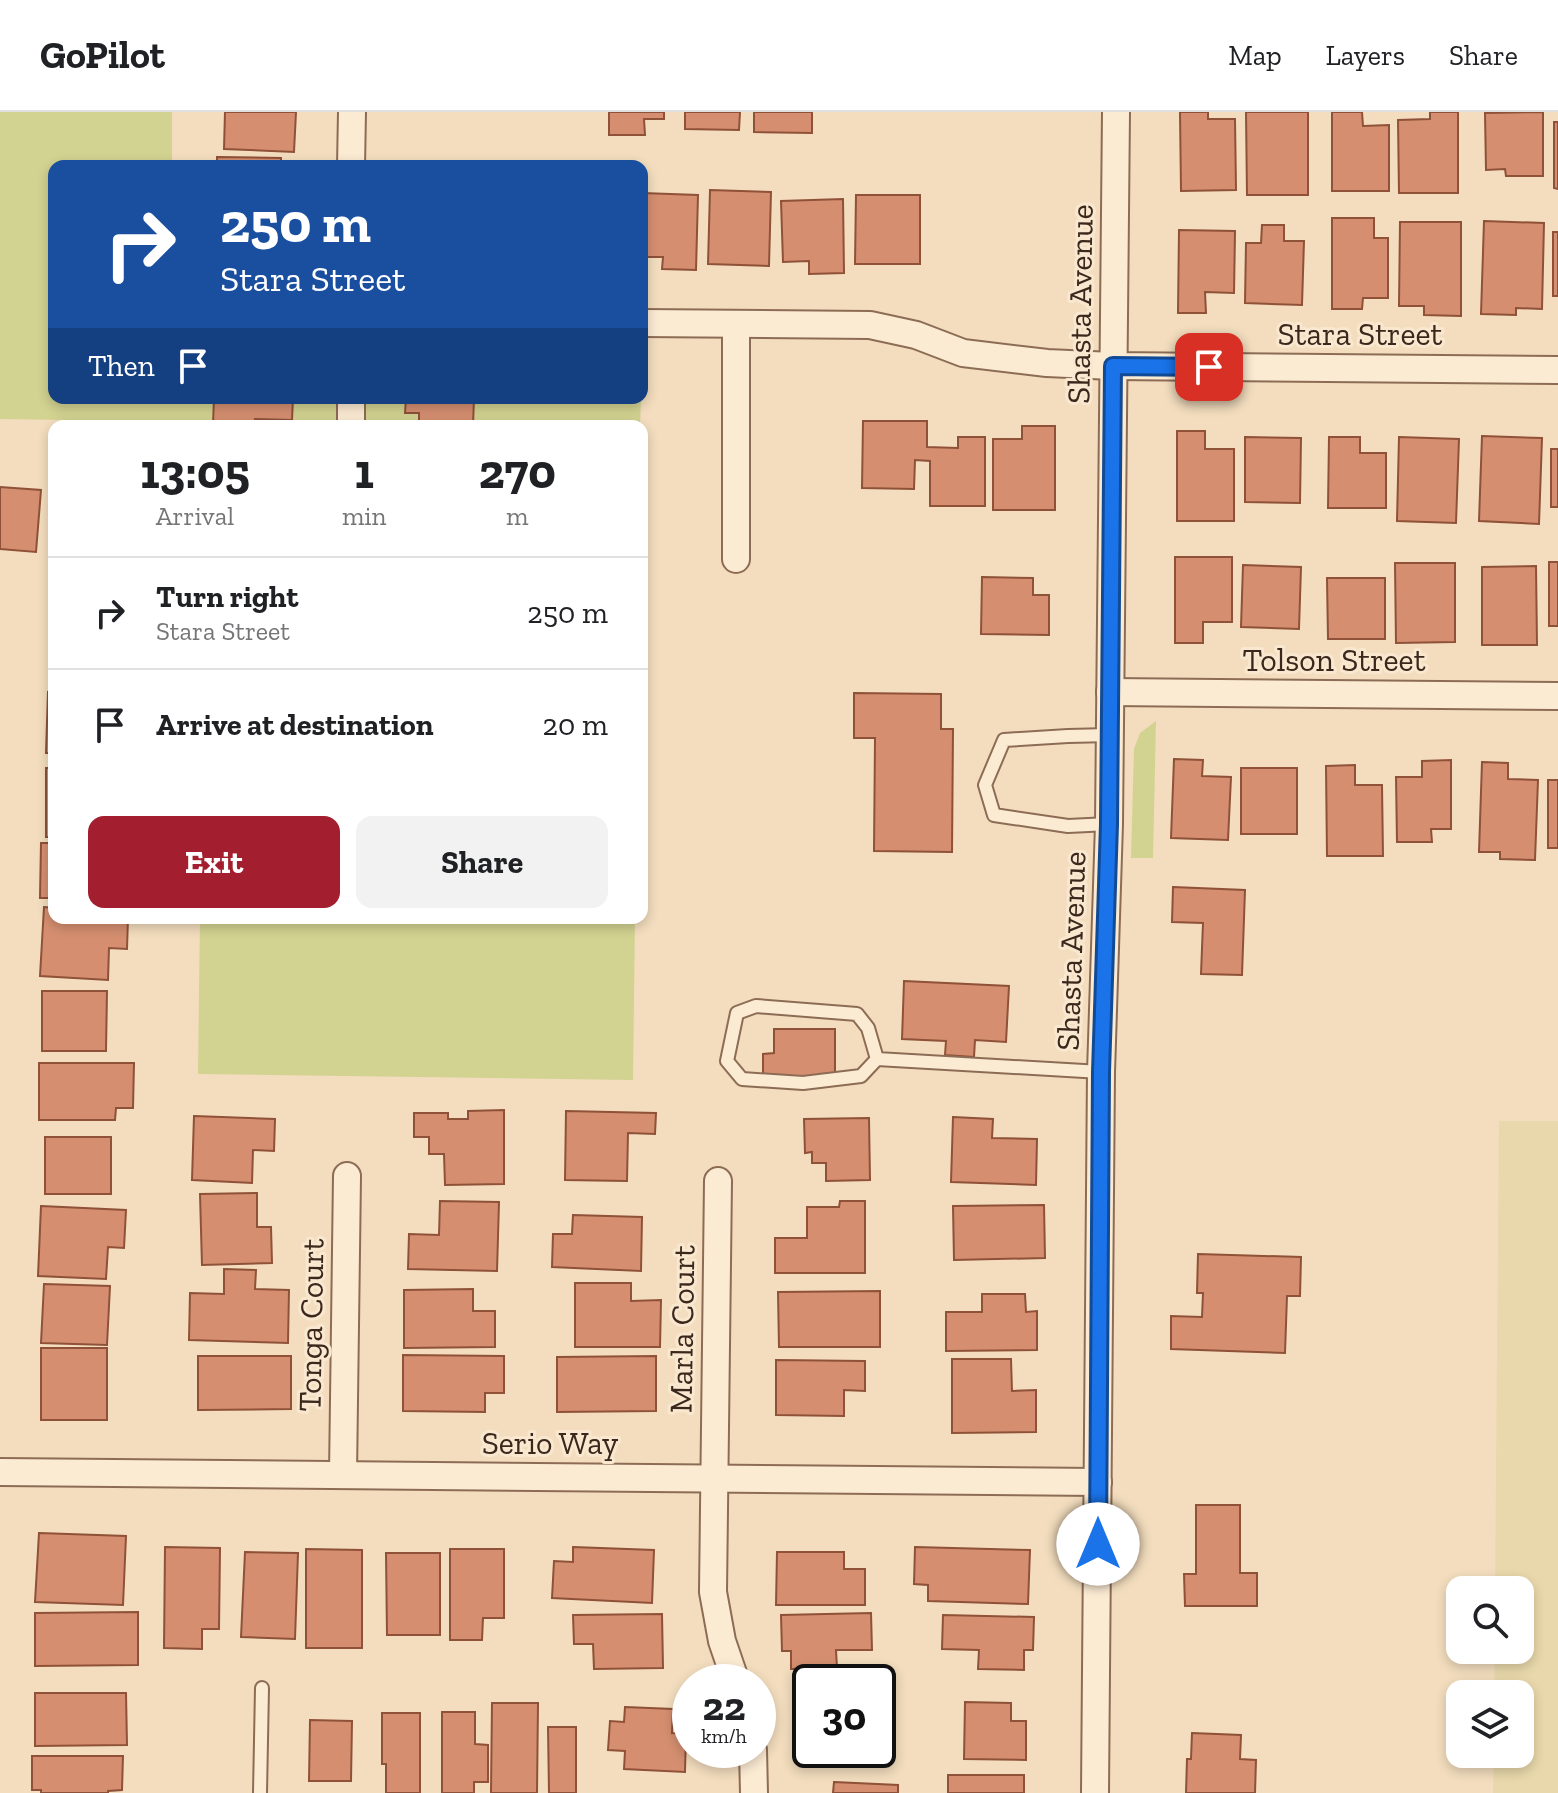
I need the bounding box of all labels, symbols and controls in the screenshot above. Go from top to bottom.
text: GoPilot [40,32,165,78]
text: Map [1228,39,1282,72]
text: Layers [1326,39,1405,72]
text: Share [1449,39,1518,72]
text: 250 m [220,189,371,256]
icon: right [88,192,192,296]
street label: Shasta Avenue [1059,204,1101,404]
text: Stara Street [220,257,405,300]
street label: Stara Street [1278,315,1443,353]
pin [1175,333,1243,401]
icon: arrive [171,344,215,388]
icon: arrive [1187,345,1231,389]
text: Then [88,348,155,384]
text: 13:05 [140,443,250,500]
text: 1 [354,443,374,500]
text: 270 [479,443,556,500]
text: Arrival [156,500,234,532]
text: min [342,500,387,532]
text: m [506,500,528,532]
text: Turn right [156,579,298,615]
icon: right [88,591,132,635]
text: 250 m [527,595,608,631]
text: Stara Street [156,615,290,647]
street label: Tolson Street [1242,641,1426,679]
icon: arrive [88,703,132,747]
text: Arrive at destination [156,707,433,743]
text: 20 m [543,707,608,743]
button: Exit [88,816,340,908]
button: Share [356,816,608,908]
street label: Shasta Avenue [1049,851,1093,1051]
street label: Tonga Court [290,1238,332,1412]
street label: Marla Court [662,1244,702,1413]
street label: Serio Way [482,1424,619,1462]
position arrow [1056,1502,1140,1586]
map controls [1446,1576,1534,1768]
button: search [1446,1576,1534,1664]
speed limit sign: 30 [792,1664,896,1768]
button: layers [1446,1680,1534,1768]
text: 22 [703,1682,745,1730]
text: km/h [701,1724,747,1748]

